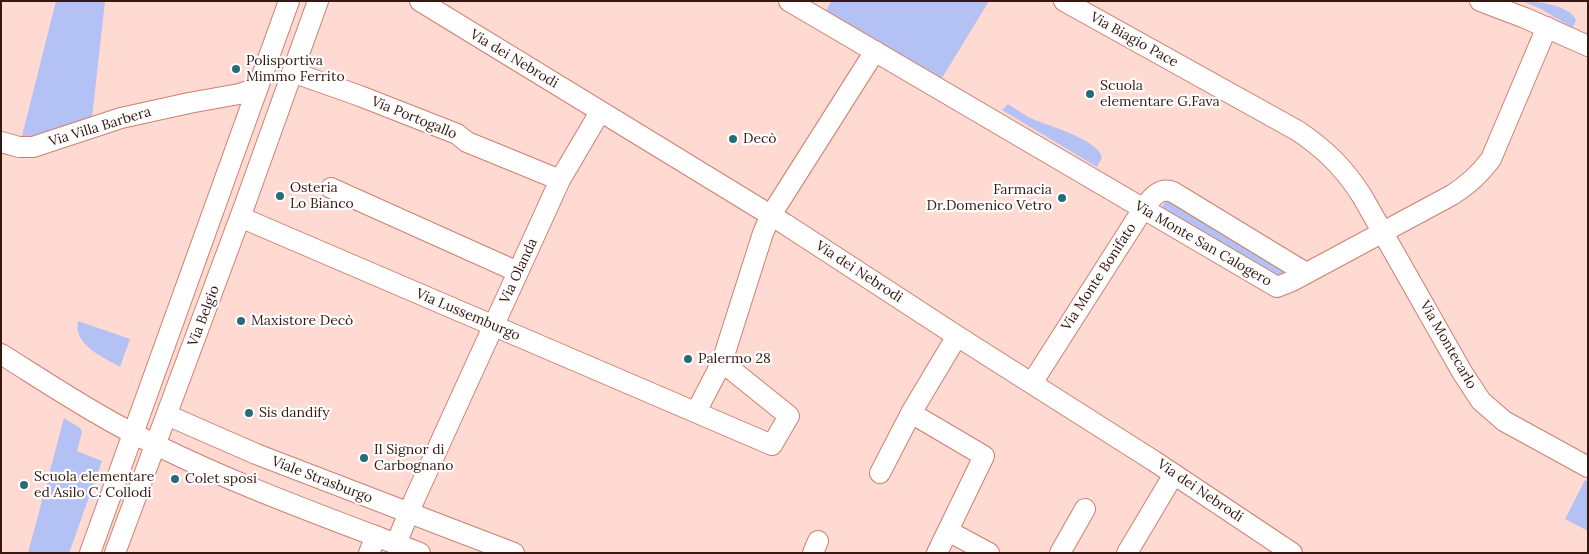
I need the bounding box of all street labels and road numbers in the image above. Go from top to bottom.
street label: Via Biagio Pace [1087,9,1181,71]
street label: Via dei Nebrodi [467,26,561,92]
street label: Via Portogallo [369,93,459,143]
street label: Via Villa Barbera [47,103,153,151]
street label: Via Monte San Calogero [1131,198,1275,290]
street label: Via Monte Bonifato [1058,220,1140,334]
street label: Via Olanda [497,236,541,306]
street label: Via dei Nebrodi [812,238,906,306]
street label: Via Belgio [185,283,223,349]
street label: Via Lussemburgo [413,285,523,345]
street label: Via Montecarlo [1416,298,1480,392]
street label: Viale Strasburgo [269,453,375,507]
street label: Via dei Nebrodi [1154,456,1246,526]

